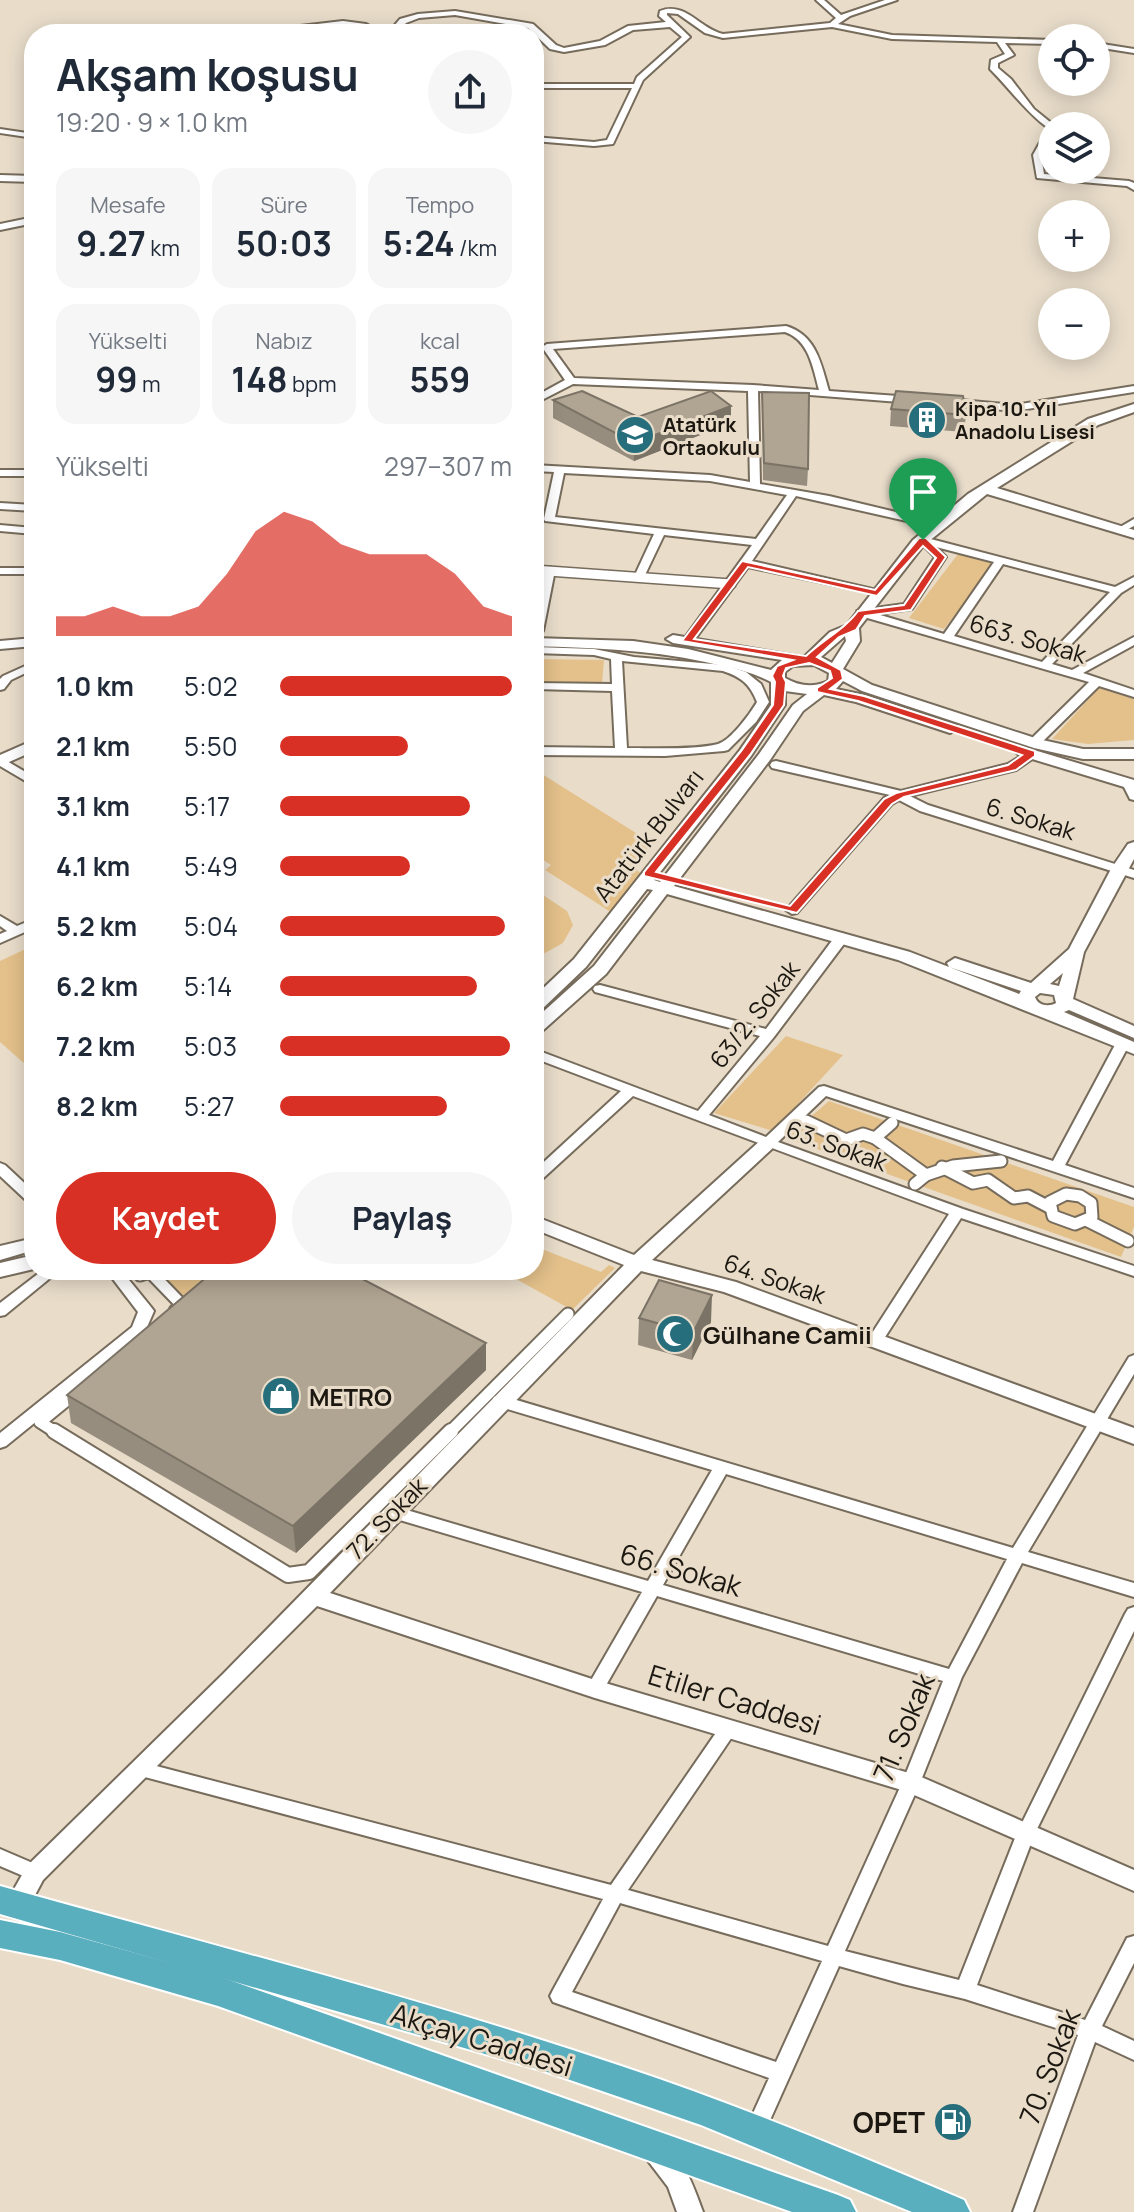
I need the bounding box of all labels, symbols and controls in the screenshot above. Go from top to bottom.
map controls [1038,24,1110,360]
button: locate [1038,24,1110,96]
text: Akşam koşusu [56,44,359,104]
button: share [428,50,512,134]
text: 19:20 · 9 × 1.0 km [56,104,248,140]
button: layers [1038,112,1110,184]
text: Mesafe [90,190,166,220]
text: Süre [260,190,308,220]
text: Tempo [406,190,474,220]
button: + [1038,200,1110,272]
text: 9.27 [76,220,146,266]
text: 50:03 [236,220,332,266]
text: 5:24 [383,220,455,266]
text: km [146,233,180,263]
text: /km [455,233,497,263]
button: − [1038,288,1110,360]
text: Yükselti [89,326,167,356]
text: Nabız [255,326,313,356]
text: kcal [420,326,460,356]
text: 99 [95,356,138,402]
text: 148 [231,356,288,402]
text: 559 [410,356,470,402]
text: m [138,369,161,399]
text: bpm [288,369,337,399]
place label: Kipa 10. Yıl Anadolu Lisesi [955,395,1095,445]
building icon: Kipa 10. Yıl Anadolu Lisesi [906,399,948,441]
place label: Atatürk Ortaokulu [663,411,760,461]
school or university icon: Atatürk Ortaokulu [614,414,656,456]
text: Yükselti [56,448,149,484]
text: 297–307 m [384,448,512,484]
pin [889,458,957,540]
icon: arrive [901,470,945,514]
street label: 663. Sokak [966,606,1091,671]
text: 1.0 km [56,668,134,704]
text: 5:02 [184,668,237,704]
text: 2.1 km [56,728,130,764]
text: 5:50 [184,728,238,764]
street label: Atatürk Bulvarı [586,762,710,908]
text: 3.1 km [56,788,130,824]
text: 5:17 [184,788,230,824]
street label: 6. Sokak [982,789,1081,848]
text: 4.1 km [56,848,130,884]
text: 5:49 [184,848,238,884]
text: 5.2 km [56,908,137,944]
text: 5:04 [184,908,238,944]
street label: 63/2. Sokak [702,952,807,1075]
text: 6.2 km [56,968,138,1004]
text: 5:14 [184,968,232,1004]
text: 7.2 km [56,1028,135,1064]
text: 5:03 [184,1028,237,1064]
text: 8.2 km [56,1088,138,1124]
text: 5:27 [184,1088,235,1124]
street label: 63. Sokak [782,1112,893,1179]
button: Kaydet [56,1172,276,1264]
button: Paylaş [292,1172,512,1264]
street label: 64. Sokak [720,1245,831,1311]
mosque icon: Gülhane Camii [654,1313,696,1355]
place label: Gülhane Camii [703,1318,872,1351]
shop icon: METRO [260,1375,302,1417]
place label: METRO [309,1380,392,1413]
street label: 72. Sokak [338,1469,434,1566]
street label: 66. Sokak [616,1534,747,1605]
street label: Etiler Caddesi [644,1655,826,1743]
street label: 71. Sokak [863,1666,943,1787]
street label: Akçay Caddesi [386,1993,578,2085]
street label: 70. Sokak [1010,2002,1089,2129]
fuel station icon: OPET [932,2101,974,2143]
place label: OPET [853,2103,925,2141]

